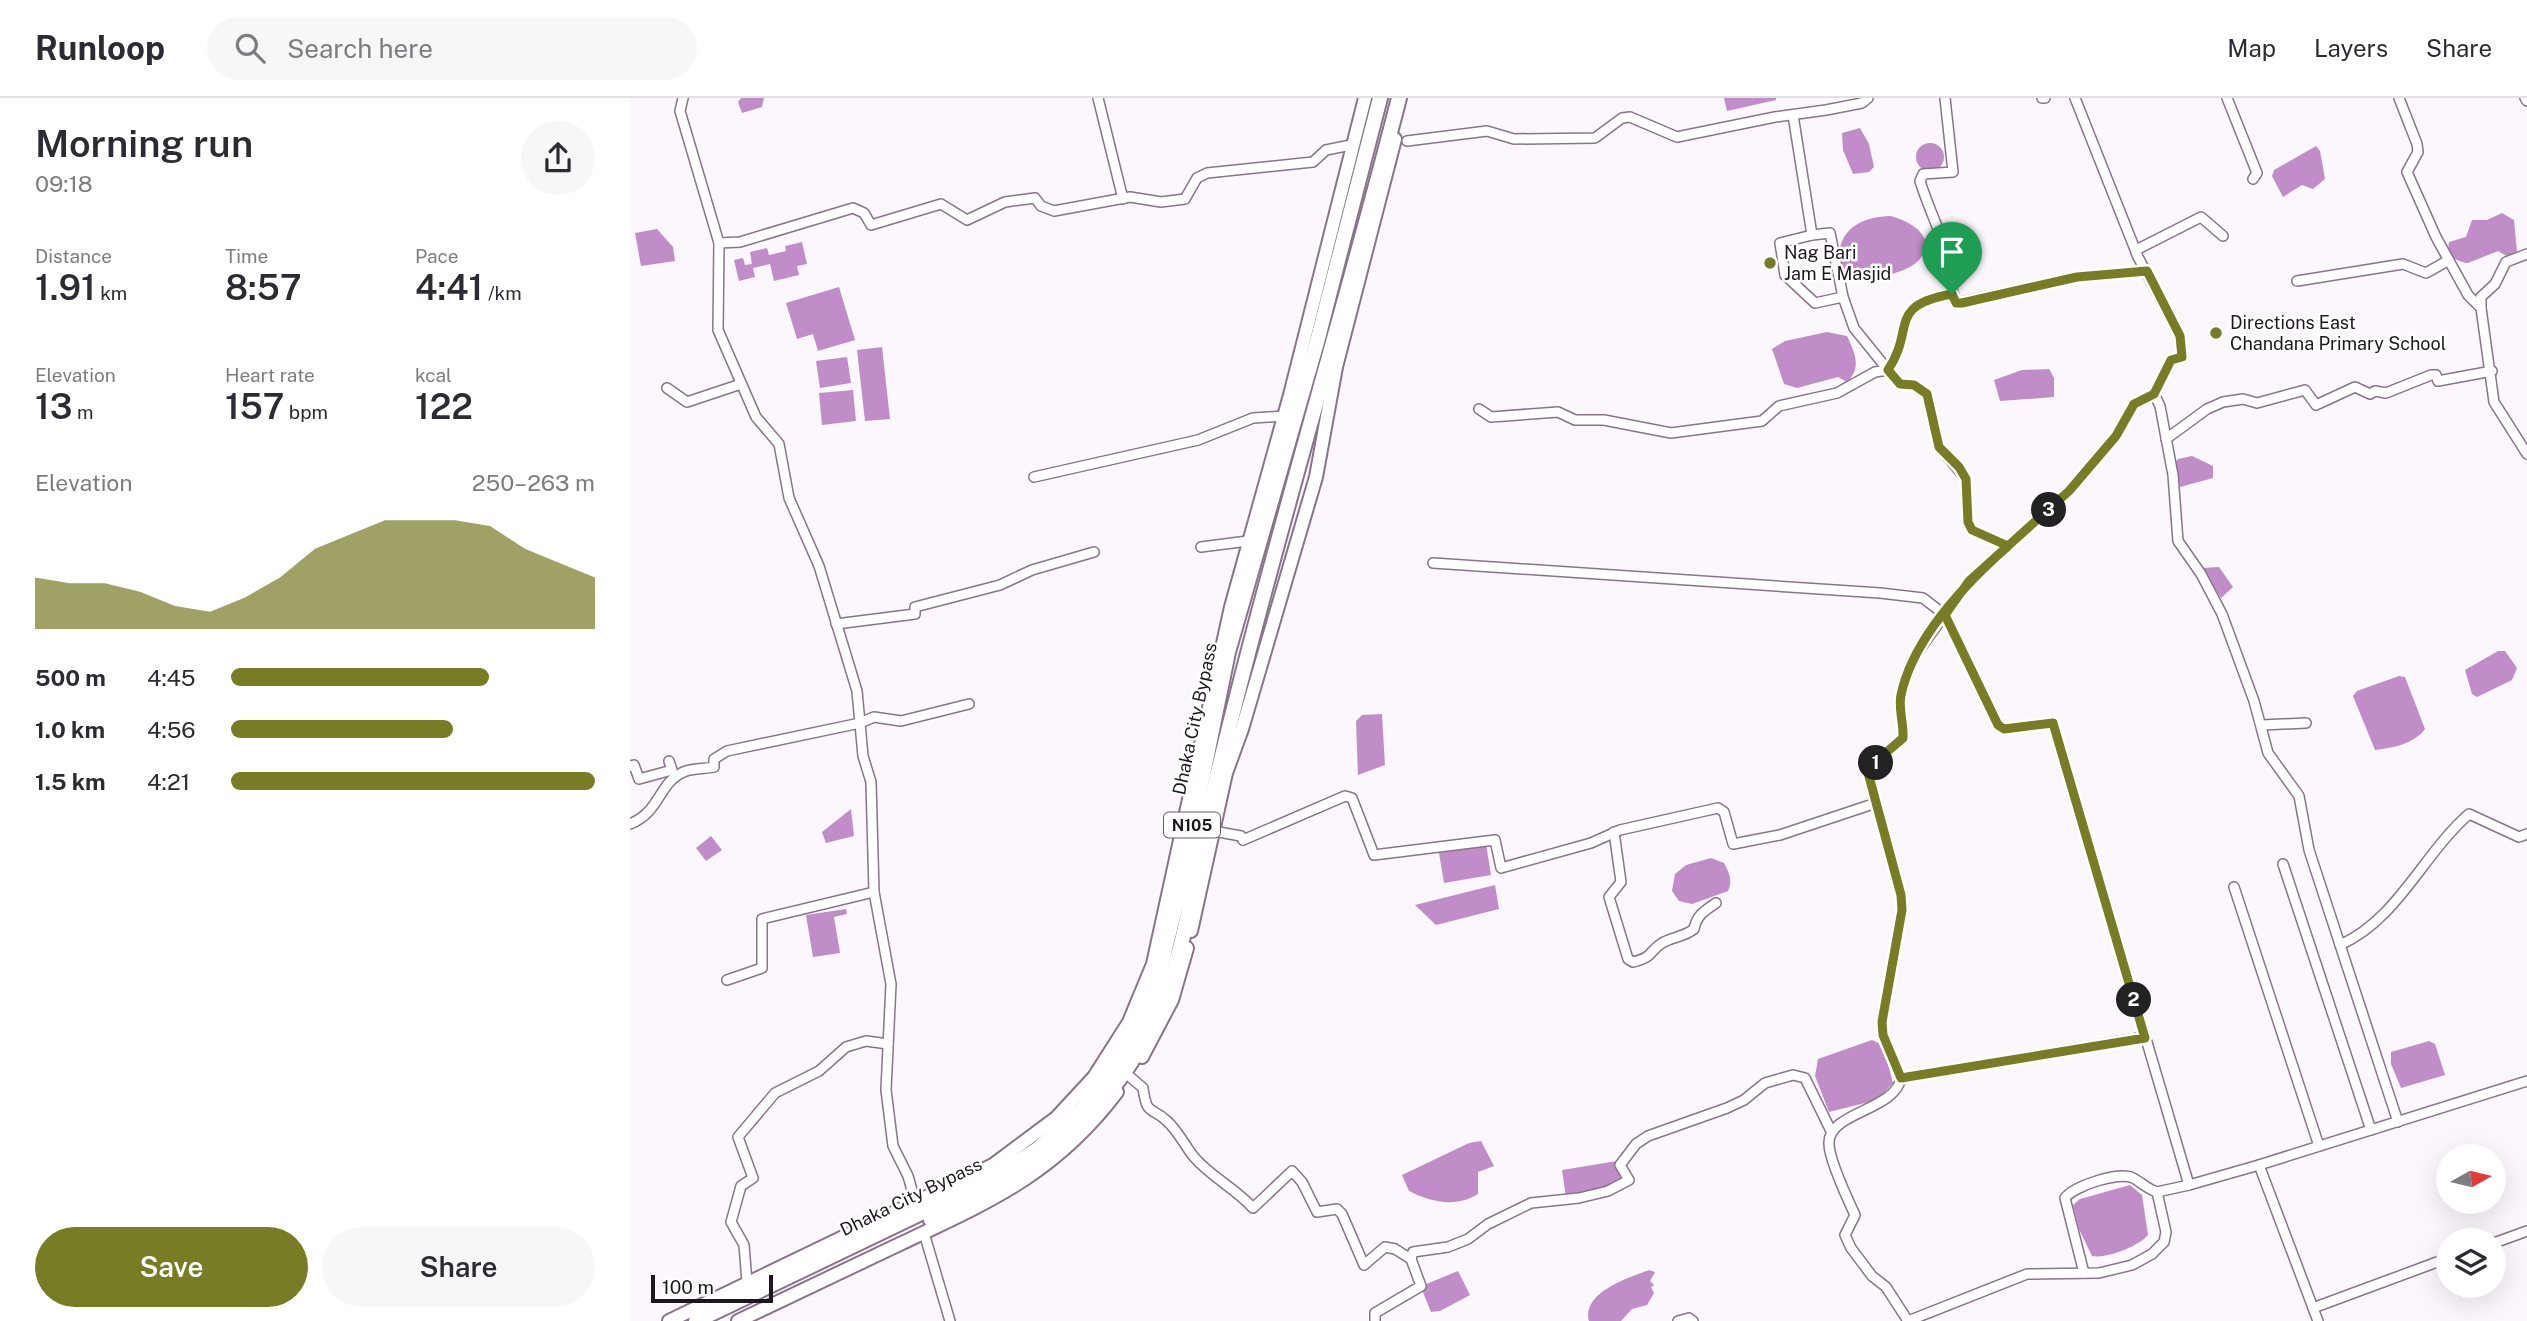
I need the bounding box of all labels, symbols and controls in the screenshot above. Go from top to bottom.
search box [207,17,697,80]
text: Runloop [35,29,165,67]
icon: search [231,29,269,67]
text: Search here [287,33,433,64]
text: Map [2227,34,2276,62]
text: Layers [2314,34,2388,62]
text: Share [2426,34,2492,62]
text: Morning run [35,121,253,166]
button: share [521,121,595,195]
text: 09:18 [35,170,93,197]
pin [1922,222,1982,294]
icon: arrive [1933,233,1971,271]
place label: Nag Bari Jam E Masjid [1784,242,1891,284]
text: Distance [35,245,112,267]
text: Time [225,245,268,267]
text: Pace [415,245,458,267]
marker: Nag Bari Jam E Masjid [1762,255,1778,271]
text: 1.91 [35,267,96,308]
text: 8:57 [225,267,301,308]
text: 4:41 [415,267,483,308]
text: km [96,282,127,304]
text: /km [483,282,522,304]
place label: Directions East Chandana Primary School [2230,312,2446,354]
marker: Directions East Chandana Primary School [2208,325,2224,341]
text: Elevation [35,364,116,386]
text: Heart rate [225,364,315,386]
text: kcal [415,364,452,386]
text: 13 [35,386,72,427]
text: 157 [225,386,284,427]
text: 122 [415,386,473,427]
text: m [72,401,93,423]
text: bpm [284,401,328,423]
text: Elevation [35,469,133,496]
text: 250–263 m [472,469,595,496]
pin: 3 [2032,492,2066,528]
text: 3 [2042,498,2055,520]
street label: Dhaka City Bypass [1168,641,1221,797]
text: 500 m [35,664,106,691]
text: 4:45 [147,664,195,691]
text: 1.0 km [35,716,105,743]
text: 4:56 [147,716,196,743]
pin: 1 [1858,746,1894,780]
text: 1 [1871,751,1880,773]
text: 1.5 km [35,768,106,795]
text: 4:21 [147,768,190,795]
road number: N105 [1164,812,1220,838]
pin: 2 [2116,982,2152,1018]
text: 2 [2127,988,2140,1010]
north arrow [2436,1144,2506,1214]
map controls [2436,1144,2506,1298]
street label: Dhaka City Bypass [836,1153,985,1240]
button: Save [35,1227,308,1307]
button: Share [322,1227,595,1307]
button: layers [2436,1228,2506,1298]
scale bar [651,1272,774,1304]
text: 100 m [662,1276,714,1298]

